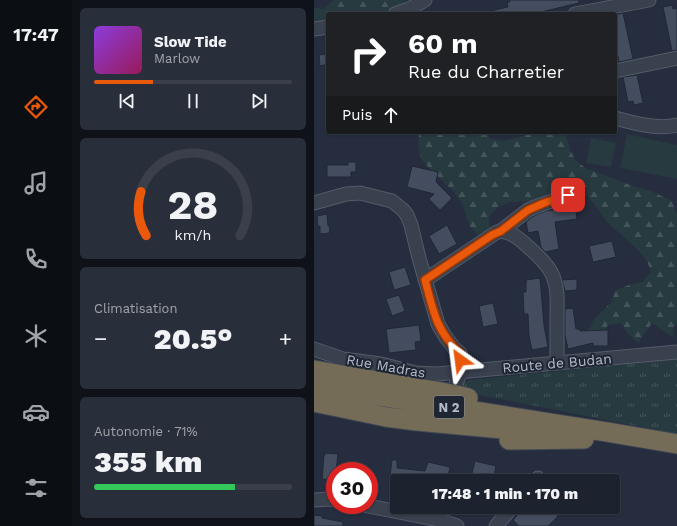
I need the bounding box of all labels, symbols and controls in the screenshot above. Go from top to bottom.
text: 17:47 [13,24,59,45]
text: 60 m [408,27,478,60]
icon: right [342,28,394,80]
text: Slow Tide [154,33,227,51]
text: Marlow [154,51,200,66]
text: Rue du Charretier [408,61,564,82]
icon: previous [116,90,138,112]
icon: pause [182,90,204,112]
icon: next [248,90,270,112]
icon: directions [22,93,50,121]
icon: ahead [380,104,402,126]
text: Puis [342,106,372,124]
icon: music [22,169,50,197]
pin [551,178,585,212]
text: 28 [168,180,218,229]
icon: arrive [557,184,579,206]
text: km/h [175,227,211,243]
icon: phone [22,245,50,273]
text: Climatisation [94,301,177,316]
text: 20.5° [153,321,233,356]
icon: climate [22,322,50,350]
text: − [94,326,107,351]
text: + [279,326,292,351]
position arrow [439,339,481,381]
street label: Route de Budan [502,350,612,376]
street label: Rue Madras [345,351,427,381]
road number: N 2 [434,396,464,418]
icon: car [22,398,50,426]
text: Autonomie · 71% [94,424,198,439]
text: 355 km [94,444,202,479]
speed limit sign: 30 [326,462,378,514]
icon: filters [22,474,50,502]
text: 17:48 · 1 min · 170 m [432,485,578,503]

